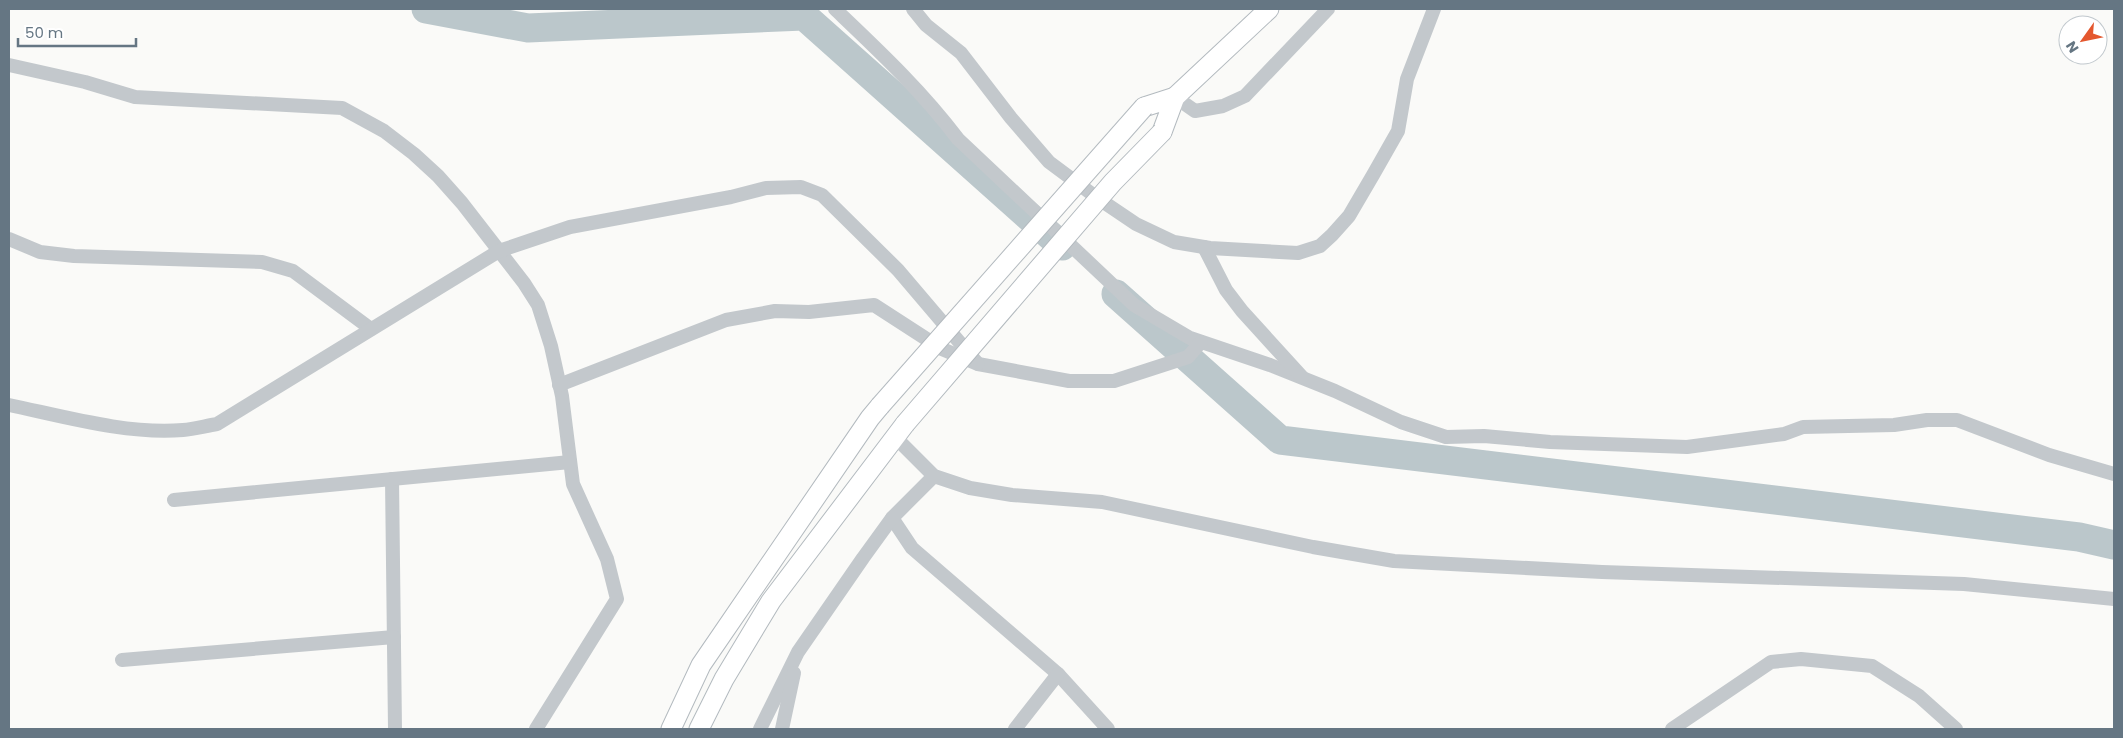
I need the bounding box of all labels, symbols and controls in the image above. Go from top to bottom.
scale bar [18,15,135,47]
north arrow [2058,15,2108,65]
text: 50 m [25,22,63,43]
text: N [2061,37,2083,57]

